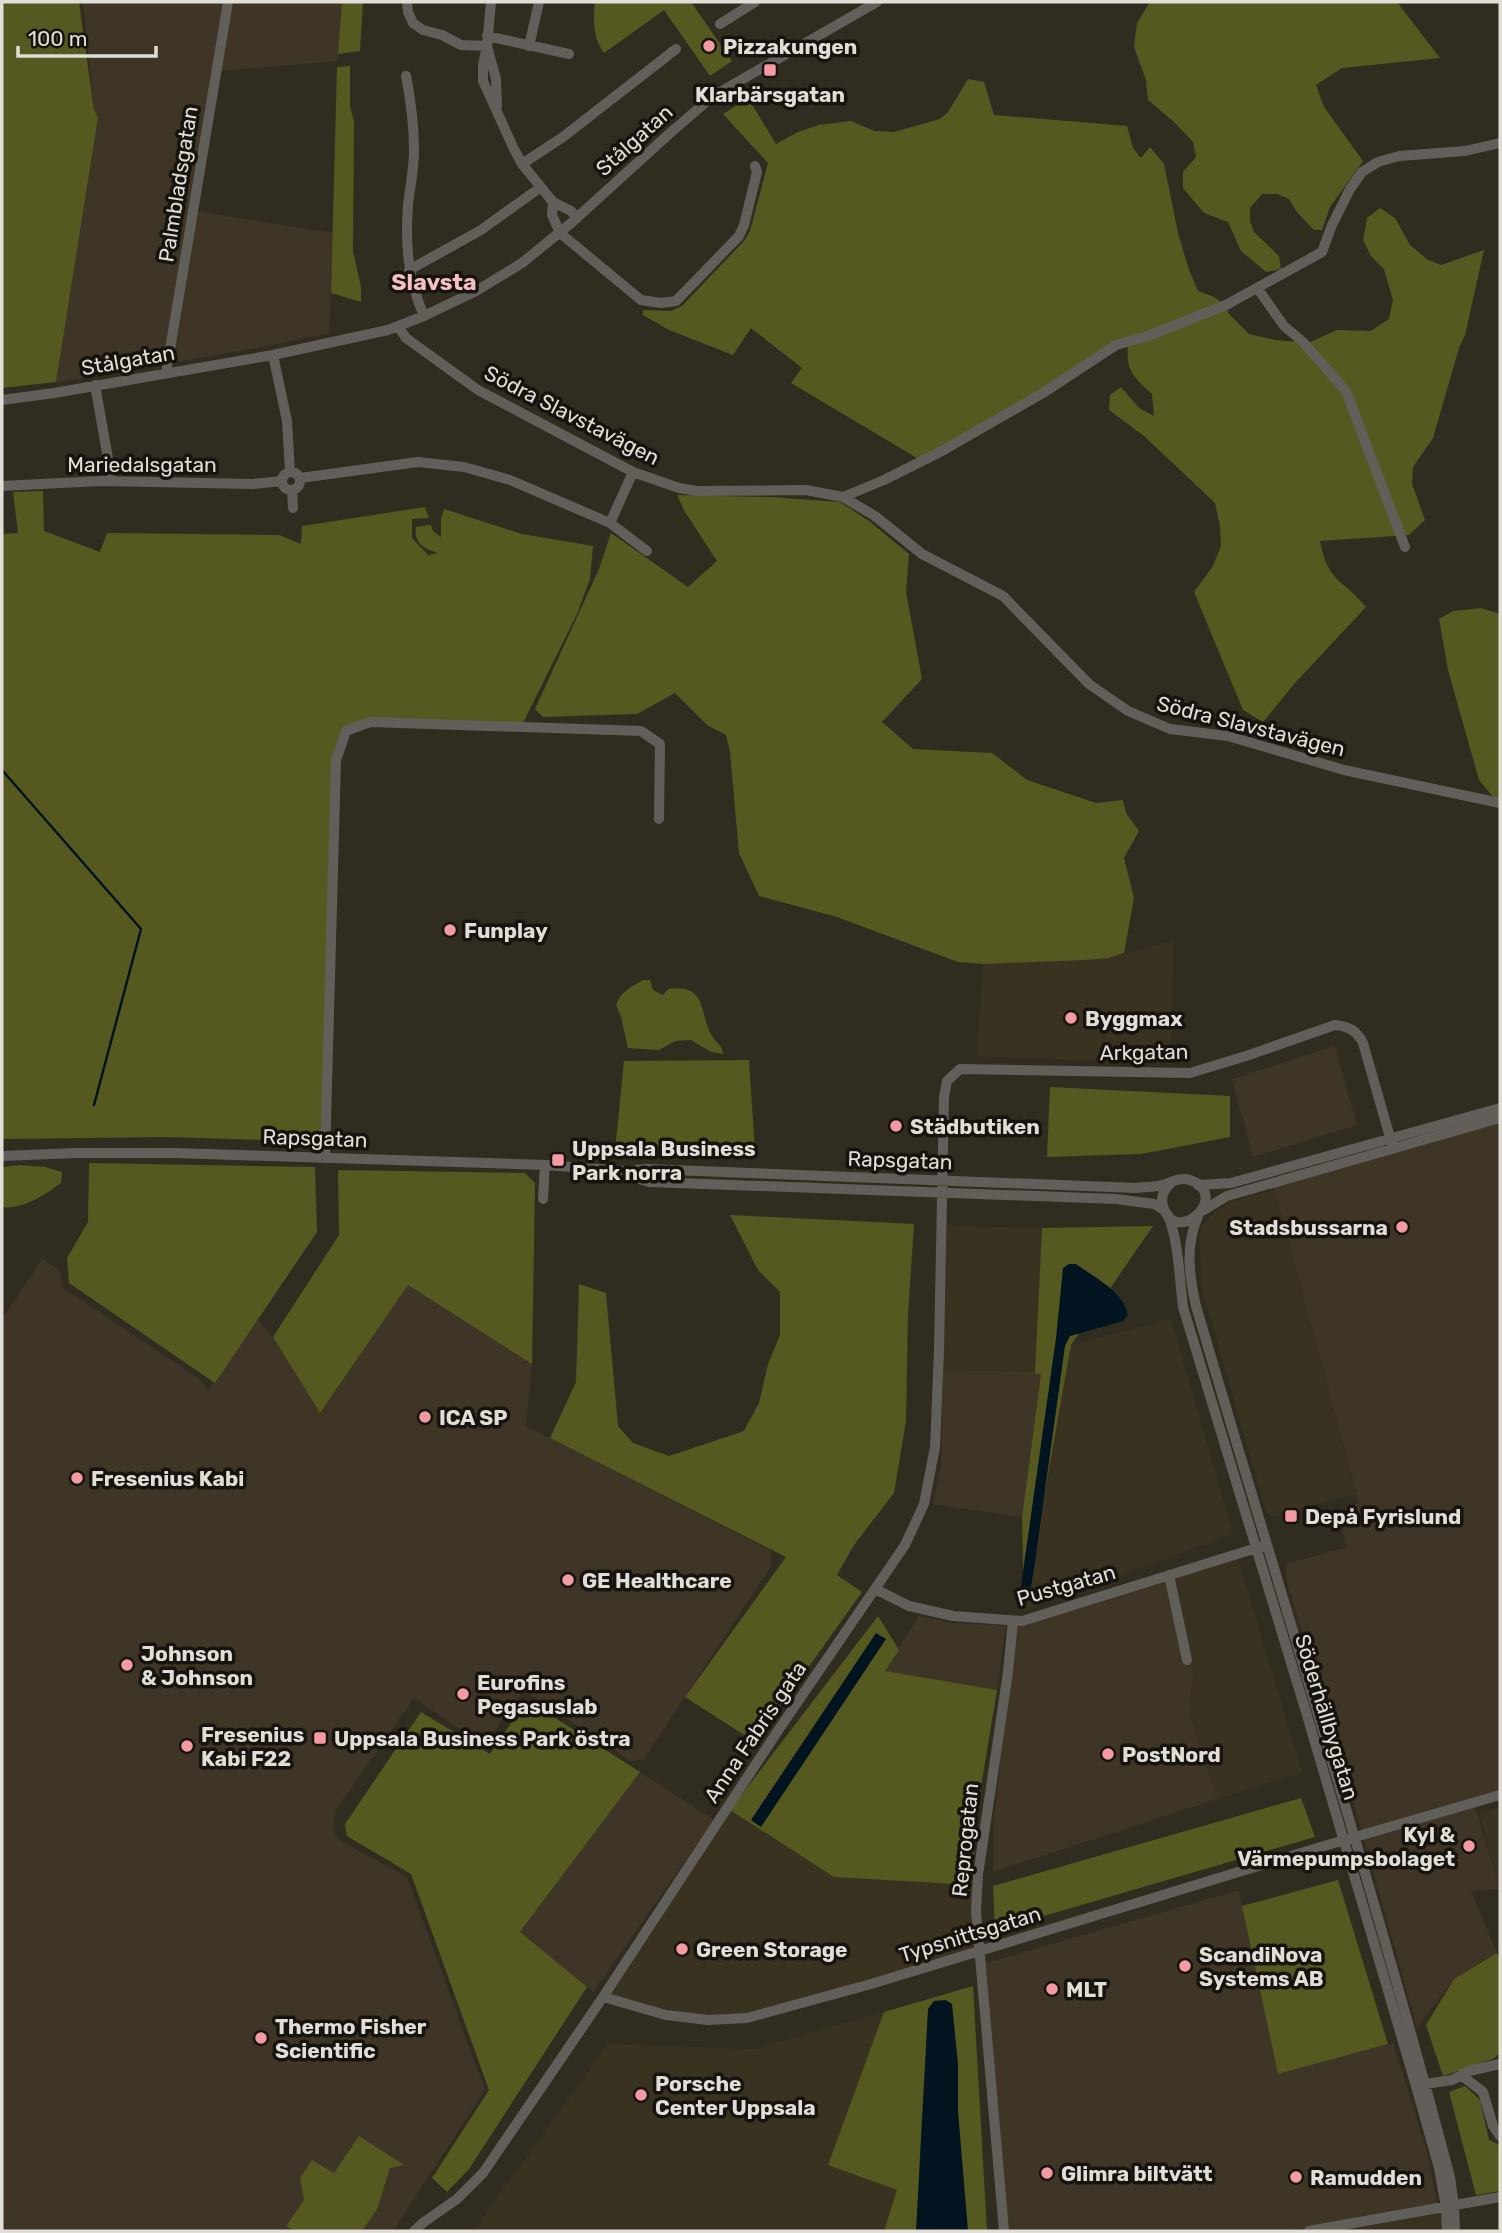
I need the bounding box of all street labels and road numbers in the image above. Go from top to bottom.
street label: Stålgatan [591,99,677,181]
street label: Palmbladsgatan [153,104,203,264]
street label: Stålgatan [79,339,177,381]
street label: Södra Slavstavägen [480,360,664,470]
street label: Mariedalsgatan [67,452,217,477]
street label: Södra Slavstavägen [1154,691,1348,761]
street label: Arkgatan [1099,1039,1189,1065]
street label: Rapsgatan [262,1124,368,1152]
street label: Rapsgatan [847,1146,953,1174]
street label: Pustgatan [1014,1559,1118,1611]
street label: Söderhällbygatan [1290,1631,1364,1803]
street label: Anna Fabris gata [699,1657,811,1807]
street label: Reprogatan [947,1782,983,1898]
street label: Typsnittsgatan [896,1901,1044,1967]

